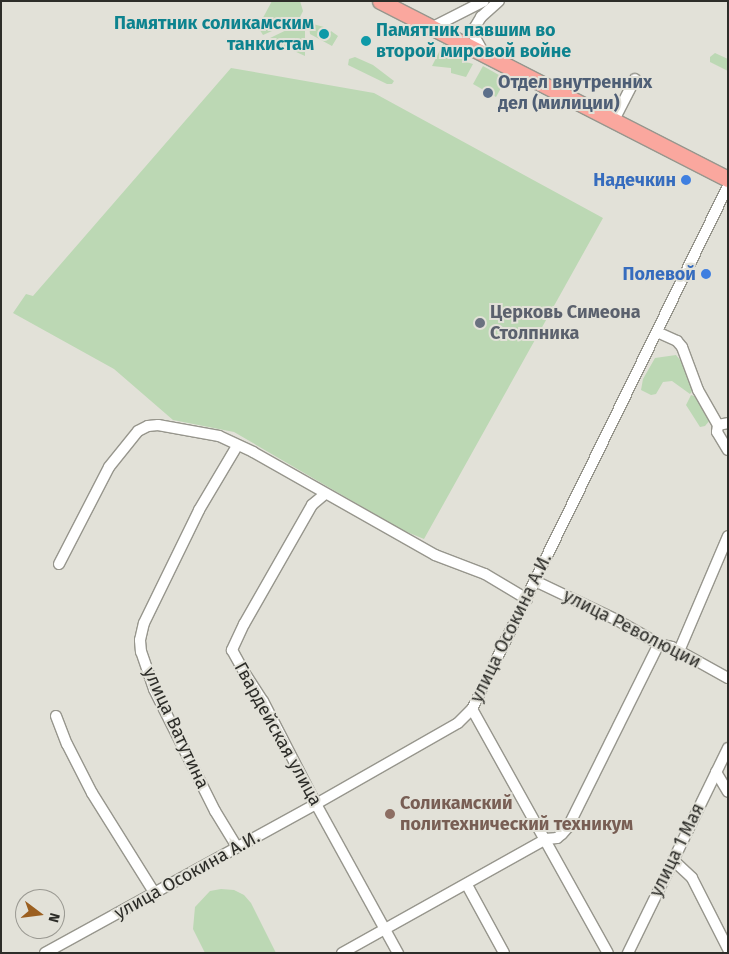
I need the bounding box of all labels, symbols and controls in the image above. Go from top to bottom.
place label: Памятник соликамским танкистам [114,13,314,56]
place label: Памятник павшим во второй мировой войне [376,20,571,62]
marker: Памятник соликамским танкистам [318,28,330,40]
marker: Памятник павшим во второй мировой войне [360,35,372,47]
place label: Отдел внутренних дел (милиции) [498,72,652,115]
marker: Отдел внутренних дел (милиции) [482,87,494,99]
place label: Надечкин [593,169,676,191]
marker: Надечкин [680,174,692,186]
place label: Полевой [622,263,696,285]
marker: Полевой [700,268,712,280]
place label: Церковь Симеона Столпника [490,302,641,344]
marker: Церковь Симеона Столпника [474,317,486,329]
street label: улица Осокина А.И. [466,550,556,706]
street label: улица Революции [560,585,704,673]
street label: Гвардейская улица [230,658,326,810]
street label: улица Ватутина [138,664,214,792]
place label: Соликамский политехнический техникум [400,793,633,836]
street label: улица 1 Мая [645,800,709,900]
marker: Соликамский политехнический техникум [384,808,396,820]
street label: улица Осокина А.И. [111,826,263,924]
north arrow [15,889,65,939]
text: N [45,911,63,924]

